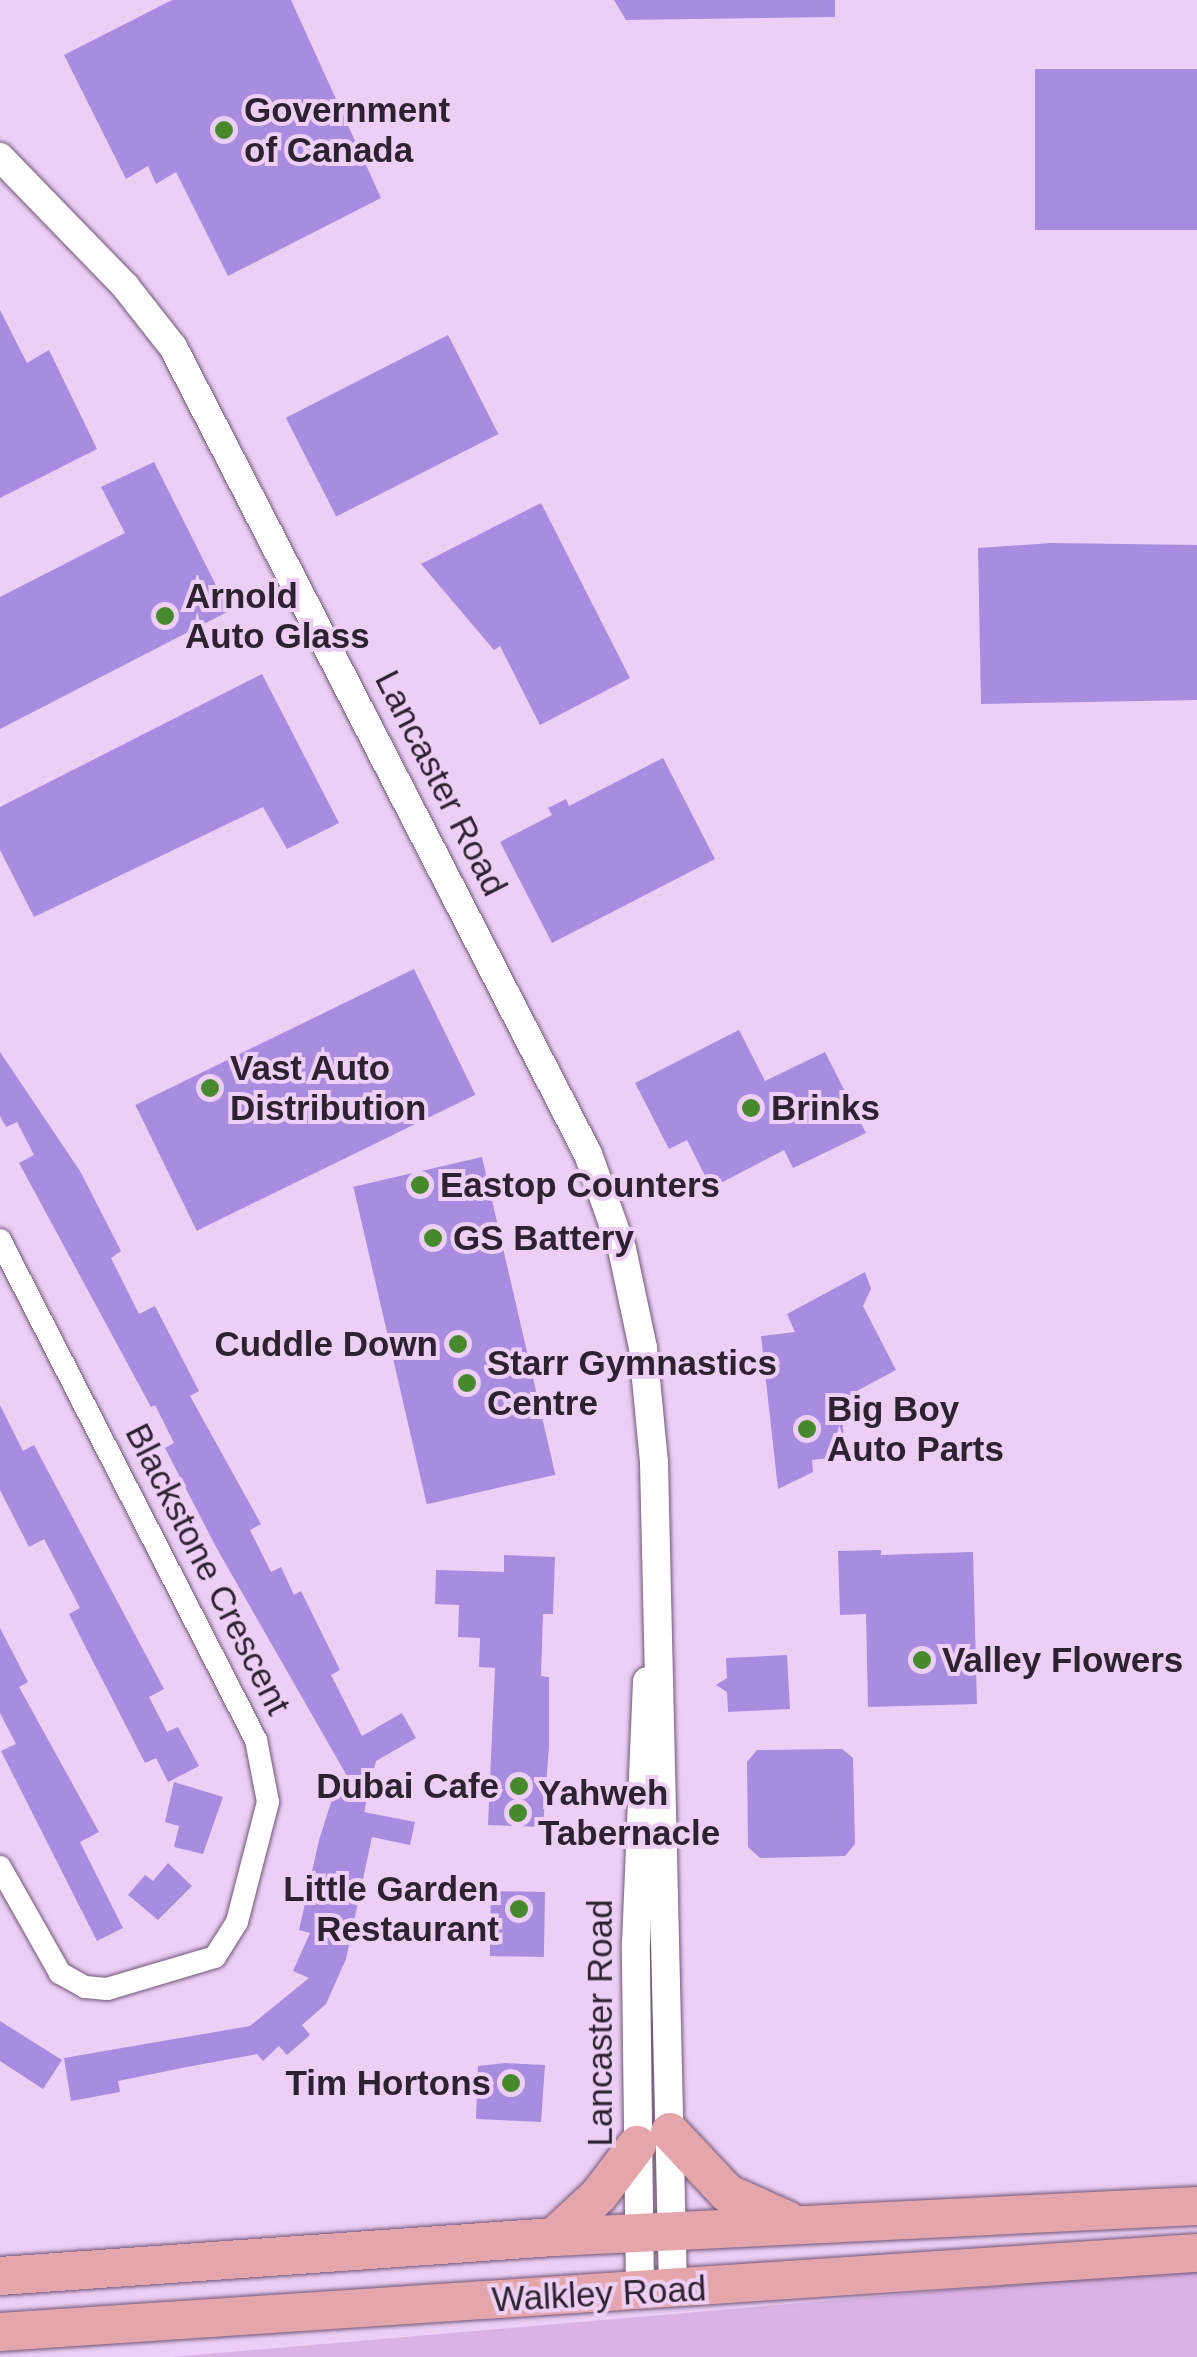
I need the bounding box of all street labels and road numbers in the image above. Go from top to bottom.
street label: Lancaster Road [366,663,516,903]
street label: Blackstone Crescent [116,1416,300,1722]
street label: Lancaster Road [579,1899,621,2147]
street label: Walkley Road [491,2267,707,2321]

